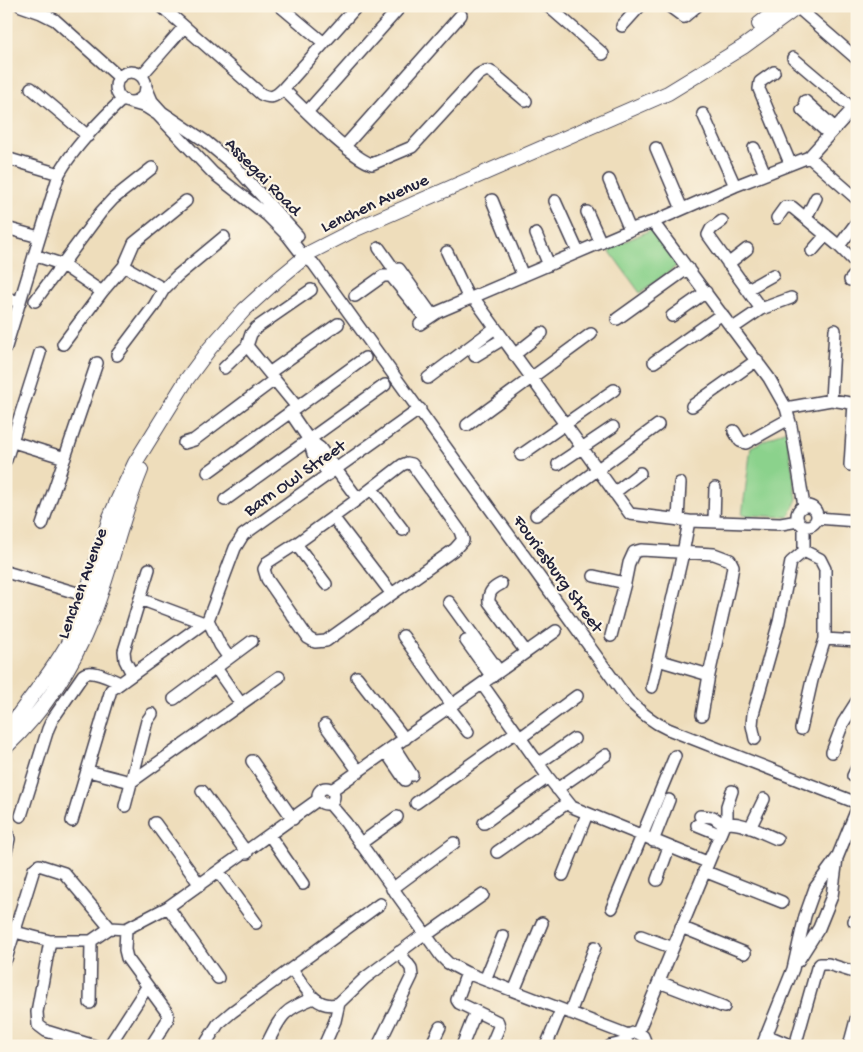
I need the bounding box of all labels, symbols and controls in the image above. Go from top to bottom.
street label: Assegai Road [220,134,306,222]
street label: Lenchen Avenue [318,170,433,238]
street label: Barn Owl Street [240,435,352,522]
street label: Fouriesburg Street [507,511,608,639]
street label: Lenchen Avenue [54,525,113,642]

